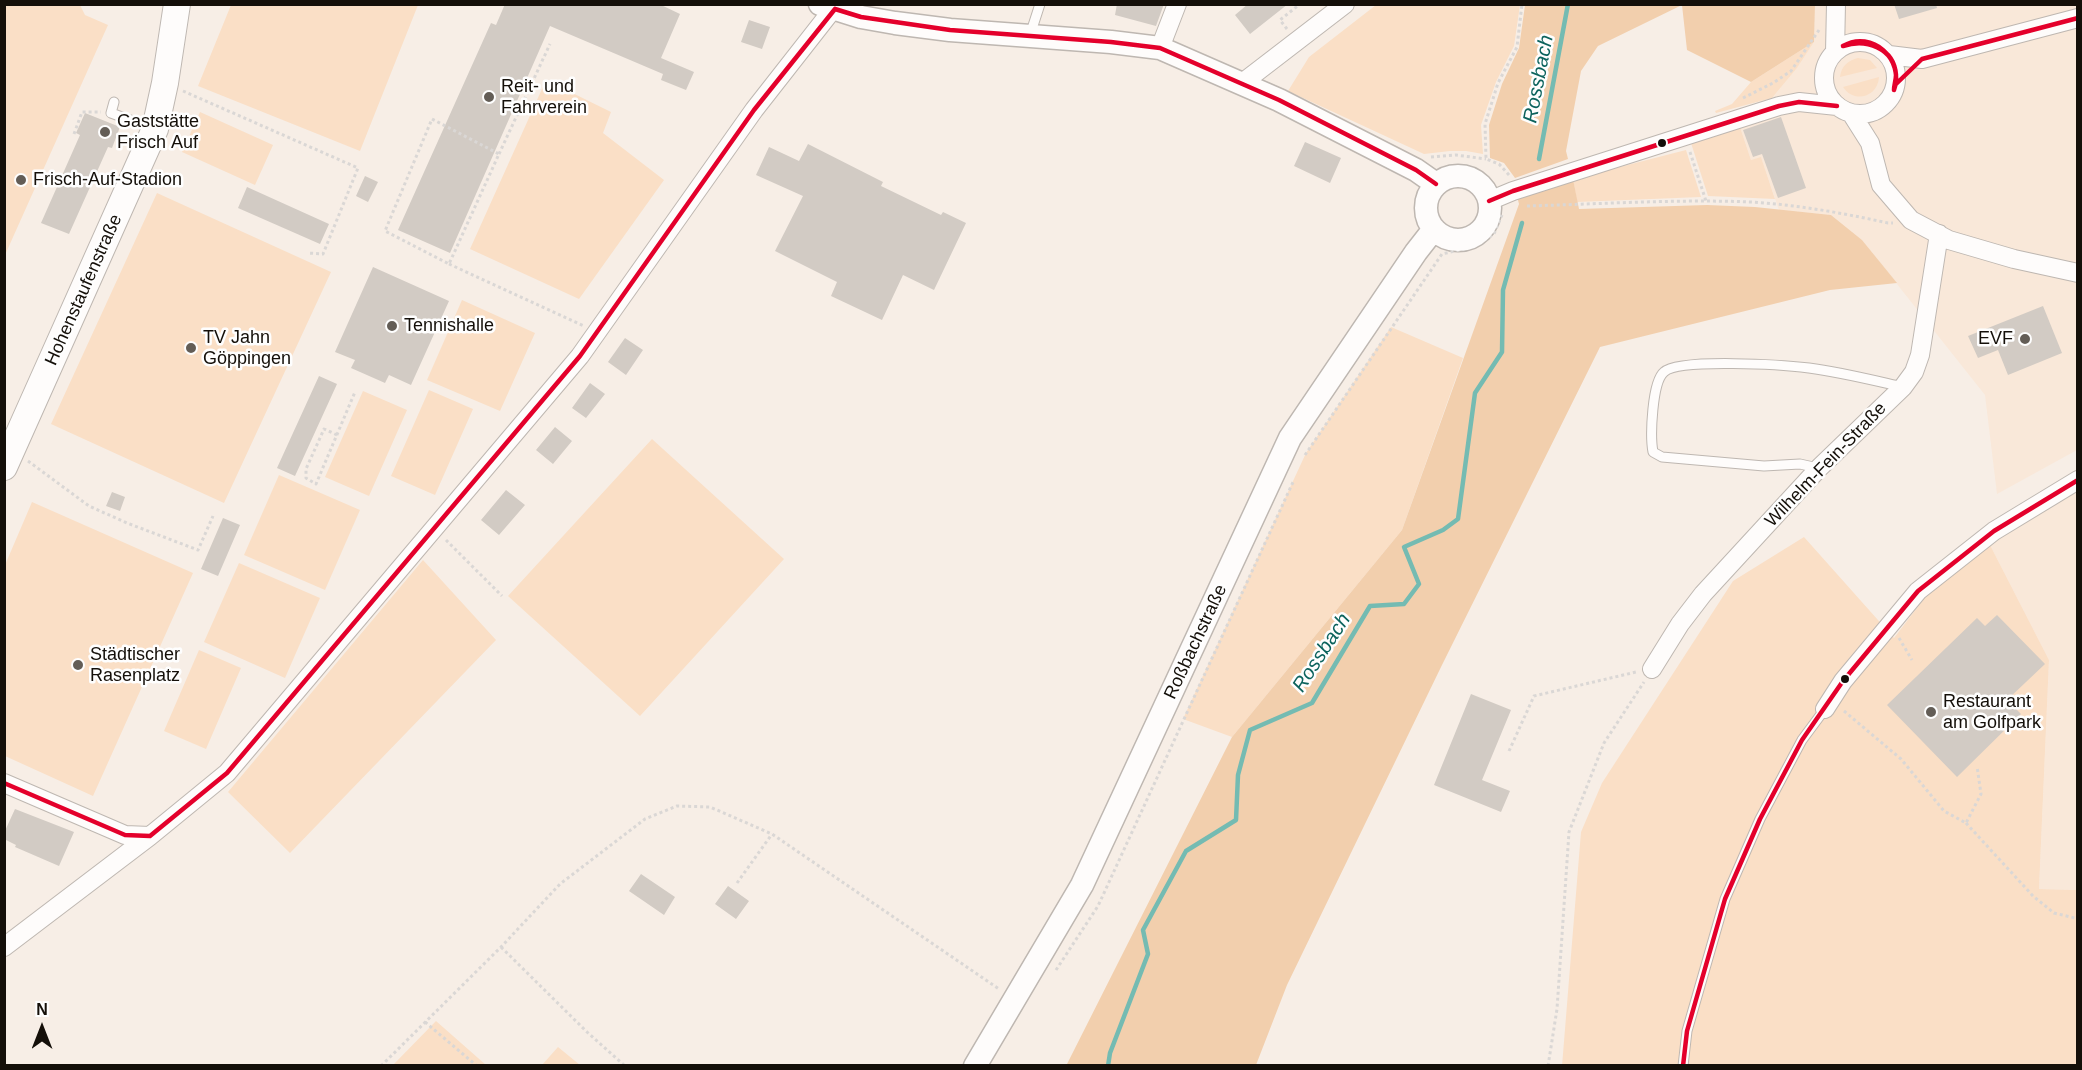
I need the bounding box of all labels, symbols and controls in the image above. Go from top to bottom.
water label: Rossbach [1519,33,1559,125]
place label: Reit- und Fahrverein [501,76,587,118]
marker: Reit- und Fahrverein [482,90,496,104]
place label: Gaststätte Frisch Auf [117,111,199,154]
marker: Gaststätte Frisch Auf [98,125,112,139]
unlabelled marker [1656,137,1668,149]
place label: Frisch-Auf-Stadion [33,169,182,191]
marker: Frisch-Auf-Stadion [14,173,28,187]
street label: Hohenstaufenstraße [41,211,127,369]
place label: Tennishalle [404,315,494,337]
marker: Tennishalle [385,319,399,333]
place label: TV Jahn Göppingen [203,327,291,370]
place label: EVF [1978,328,2013,350]
marker: EVF [2018,332,2032,346]
marker: TV Jahn Göppingen [184,341,198,355]
street label: Wilhelm-Fein-Straße [1761,398,1891,532]
street label: Roßbachstraße [1160,581,1232,703]
water label: Rossbach [1288,609,1356,697]
place label: Städtischer Rasenplatz [90,644,180,686]
marker: Städtischer Rasenplatz [71,658,85,672]
unlabelled marker [1839,673,1851,685]
place label: Restaurant am Golfpark [1943,691,2041,734]
marker: Restaurant am Golfpark [1924,705,1938,719]
north arrow [12,998,72,1058]
text: N [36,1001,48,1018]

